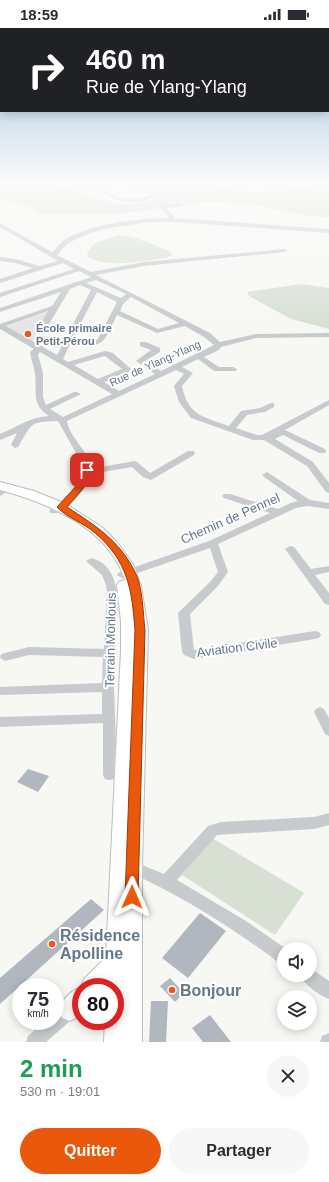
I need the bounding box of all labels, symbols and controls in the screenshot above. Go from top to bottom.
text: 18:59 [20,6,58,23]
icon: right [20,44,72,96]
text: 460 m [86,44,165,75]
text: Rue de Ylang-Ylang [86,77,247,97]
place label: École primaire Petit-Pérou [36,322,112,347]
marker: École primaire Petit-Pérou [23,329,33,339]
street label: Rue de Ylang-Ylang [108,338,202,388]
pin [70,453,104,487]
icon: arrive [76,459,98,481]
street label: Chemin de Pennel [178,490,282,547]
street label: Terrain Monlouis [102,592,119,688]
street label: Aviation Civile [196,635,278,660]
position arrow [111,876,153,918]
place label: Résidence Apolline [60,927,140,962]
marker: Résidence Apolline [47,939,57,949]
map controls [277,942,317,1030]
button: sound [277,942,317,982]
speed limit sign: 80 [72,978,124,1030]
place label: Bonjour [180,982,241,999]
marker: Bonjour [167,985,177,995]
text: 75 [27,988,49,1010]
button: layers [277,990,317,1030]
text: km/h [27,1008,49,1019]
text: 2 min [20,1055,83,1082]
button: close [267,1055,309,1097]
text: 530 m · 19:01 [20,1084,100,1099]
button: Quitter [20,1128,161,1174]
button: Partager [169,1128,309,1174]

